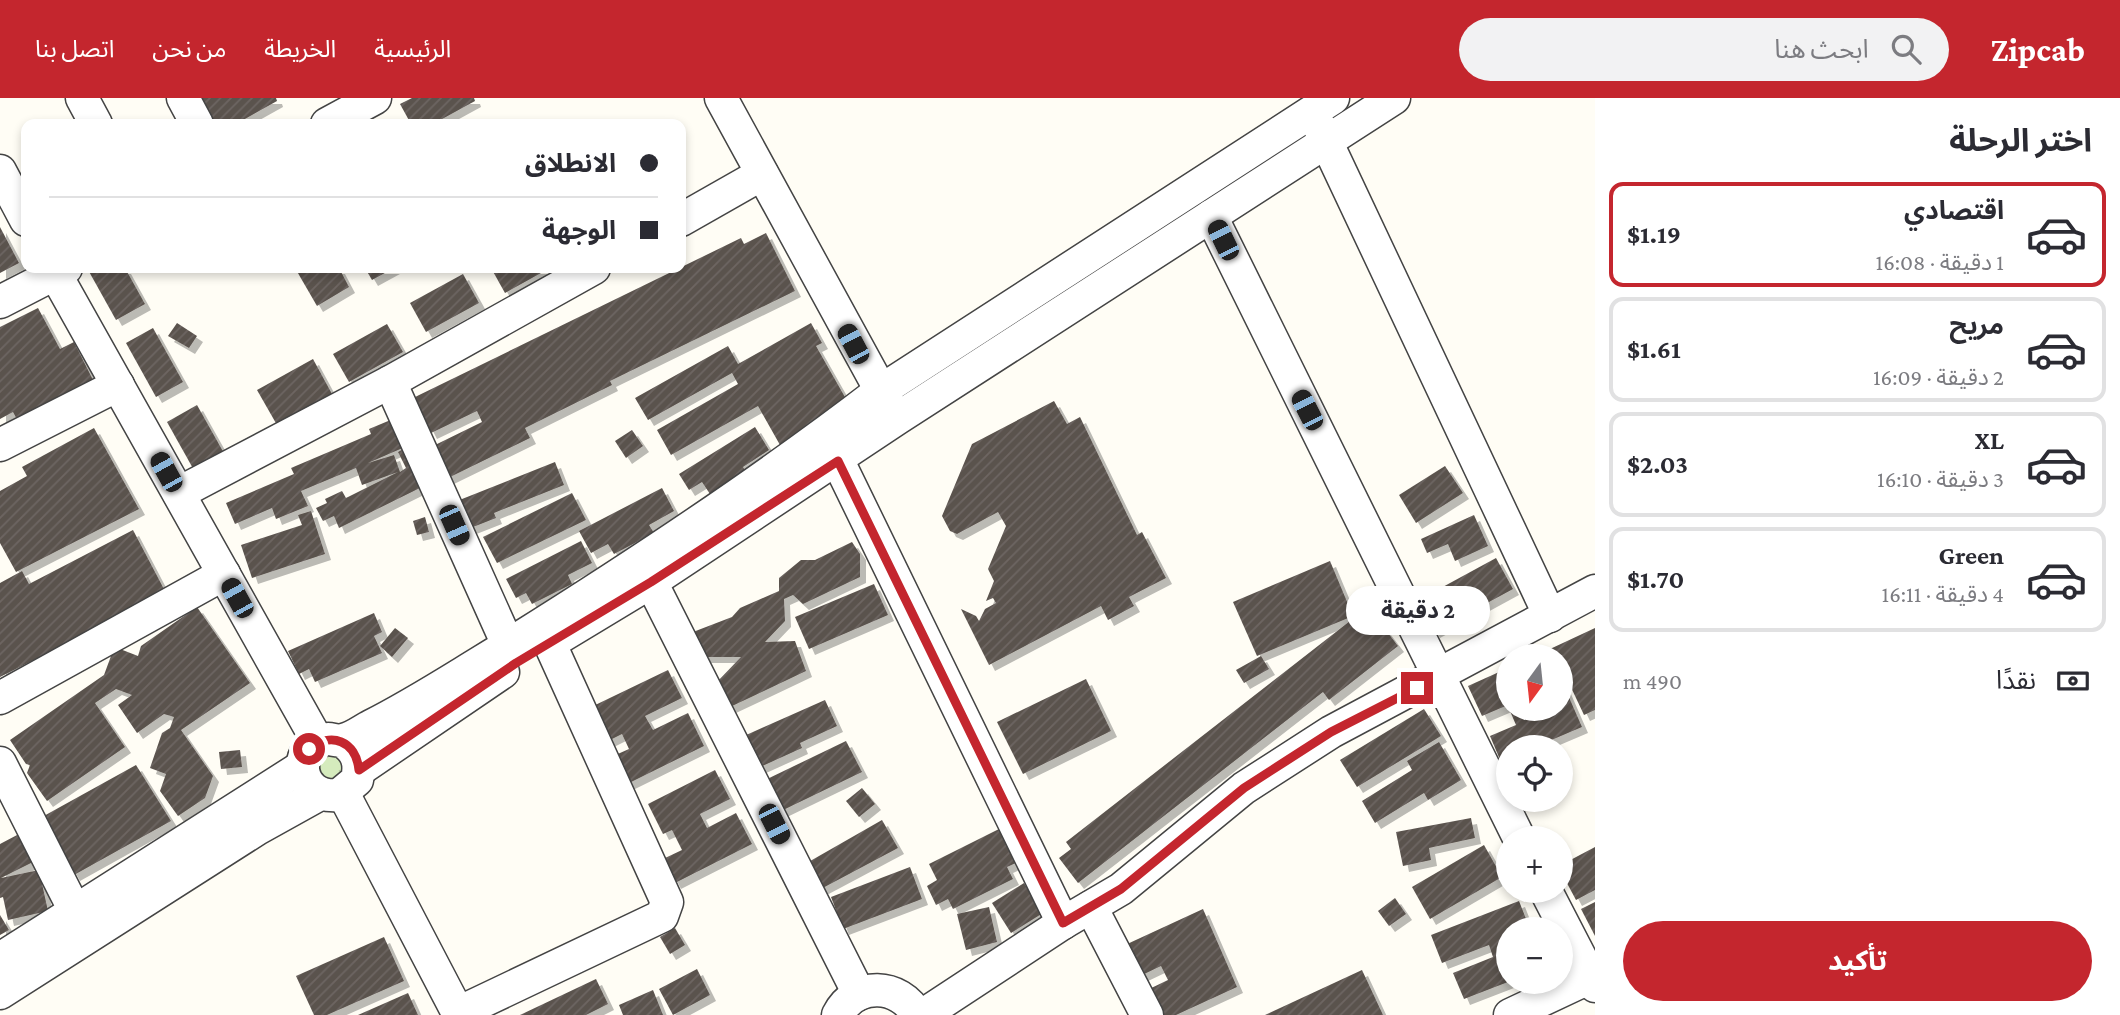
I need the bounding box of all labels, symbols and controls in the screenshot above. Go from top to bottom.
search box [1459,18,1949,81]
icon: search [1887,30,1925,68]
text: Zipcab [1991,31,2085,68]
text: اتصل بنا [35,35,114,62]
text: من نحن [152,35,226,62]
text: الخريطة [264,35,336,62]
text: الرئيسية [374,35,451,62]
text: ابحث هنا [1774,35,1869,64]
text: اختر الرحلة [1949,122,2092,158]
text: الانطلاق [525,149,616,178]
text: اقتصادي [1904,196,2004,225]
icon: car [2025,203,2088,266]
text: الوجهة [542,216,616,245]
car [1205,217,1242,263]
text: $1.19 [1627,220,1681,249]
text: 1 دقيقة · 16:08 [1876,249,2004,275]
text: مريح [1949,311,2004,340]
icon: car [2025,318,2088,381]
car [834,321,873,367]
text: $1.61 [1627,335,1681,364]
text: 2 دقيقة · 16:09 [1873,364,2004,390]
car [1289,387,1326,433]
text: XL [1975,426,2004,455]
icon: car [2025,433,2088,496]
car [147,449,186,495]
text: $2.03 [1627,450,1688,479]
text: 3 دقيقة · 16:10 [1877,466,2004,492]
car [436,502,473,548]
text: Green [1938,541,2004,570]
icon: car [2025,548,2088,611]
text: $1.70 [1627,565,1684,594]
car [218,575,257,621]
text: 4 دقيقة · 16:11 [1882,581,2004,607]
callout: 2 دقيقة [1345,587,1489,636]
text: 2 دقيقة [1381,597,1455,623]
north arrow [1496,644,1573,721]
map controls [1496,644,1573,994]
icon: cash [2054,662,2092,700]
text: نقدًا [1996,666,2036,695]
text: 490 m [1623,668,1682,694]
route end [1401,672,1433,704]
route start [293,733,325,765]
button: locate [1496,735,1573,812]
car [756,801,793,847]
button: + [1496,826,1573,903]
button: − [1496,917,1573,994]
button: تأكيد [1623,921,2092,1001]

